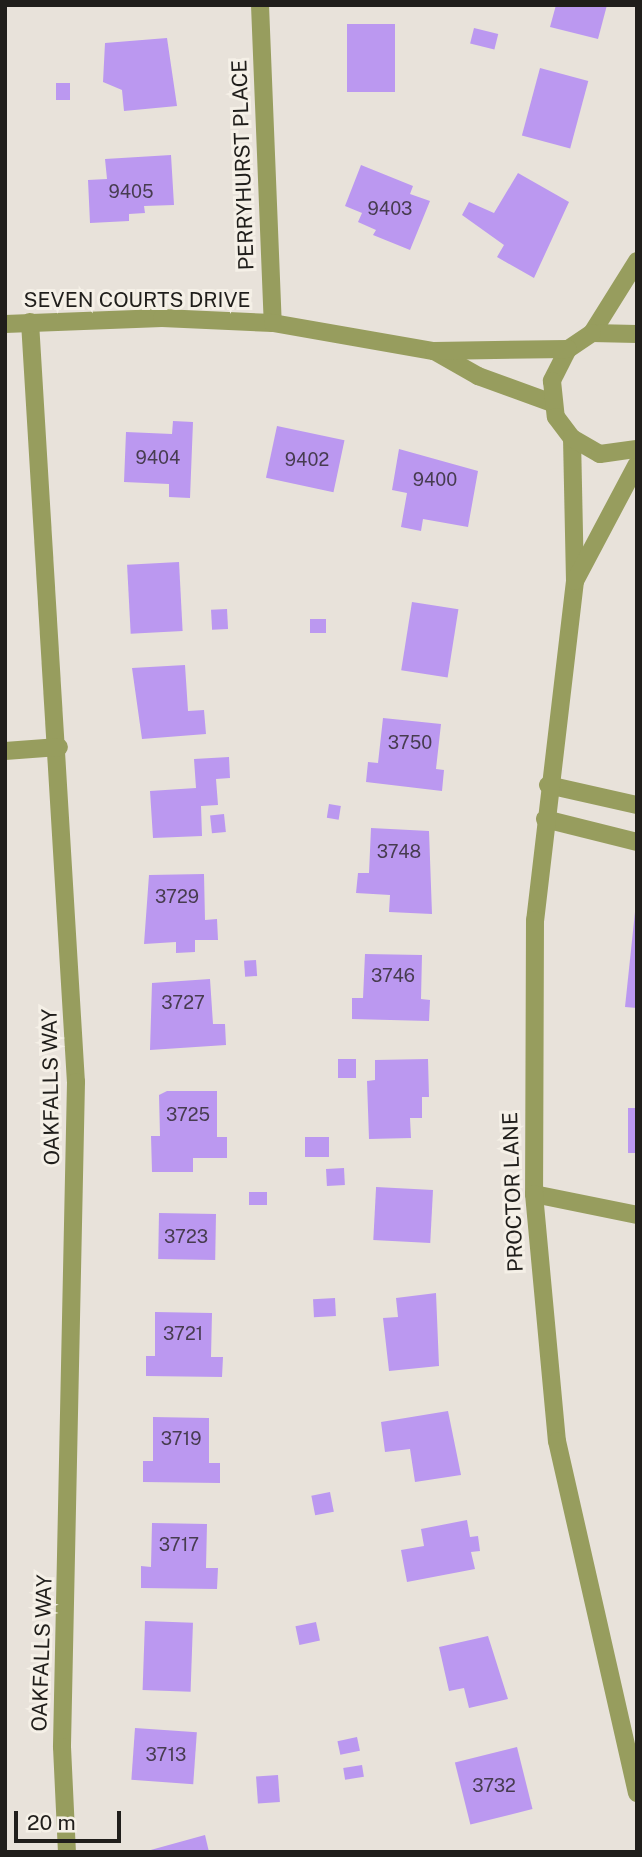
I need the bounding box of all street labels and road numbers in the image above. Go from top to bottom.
street label: PERRYHURST PLACE [227,59,259,271]
street label: SEVEN COURTS DRIVE [23,287,251,313]
street label: OAKFALLS WAY [37,1008,65,1166]
street label: PROCTOR LANE [498,1112,528,1272]
street label: OAKFALLS WAY [27,1574,57,1732]

